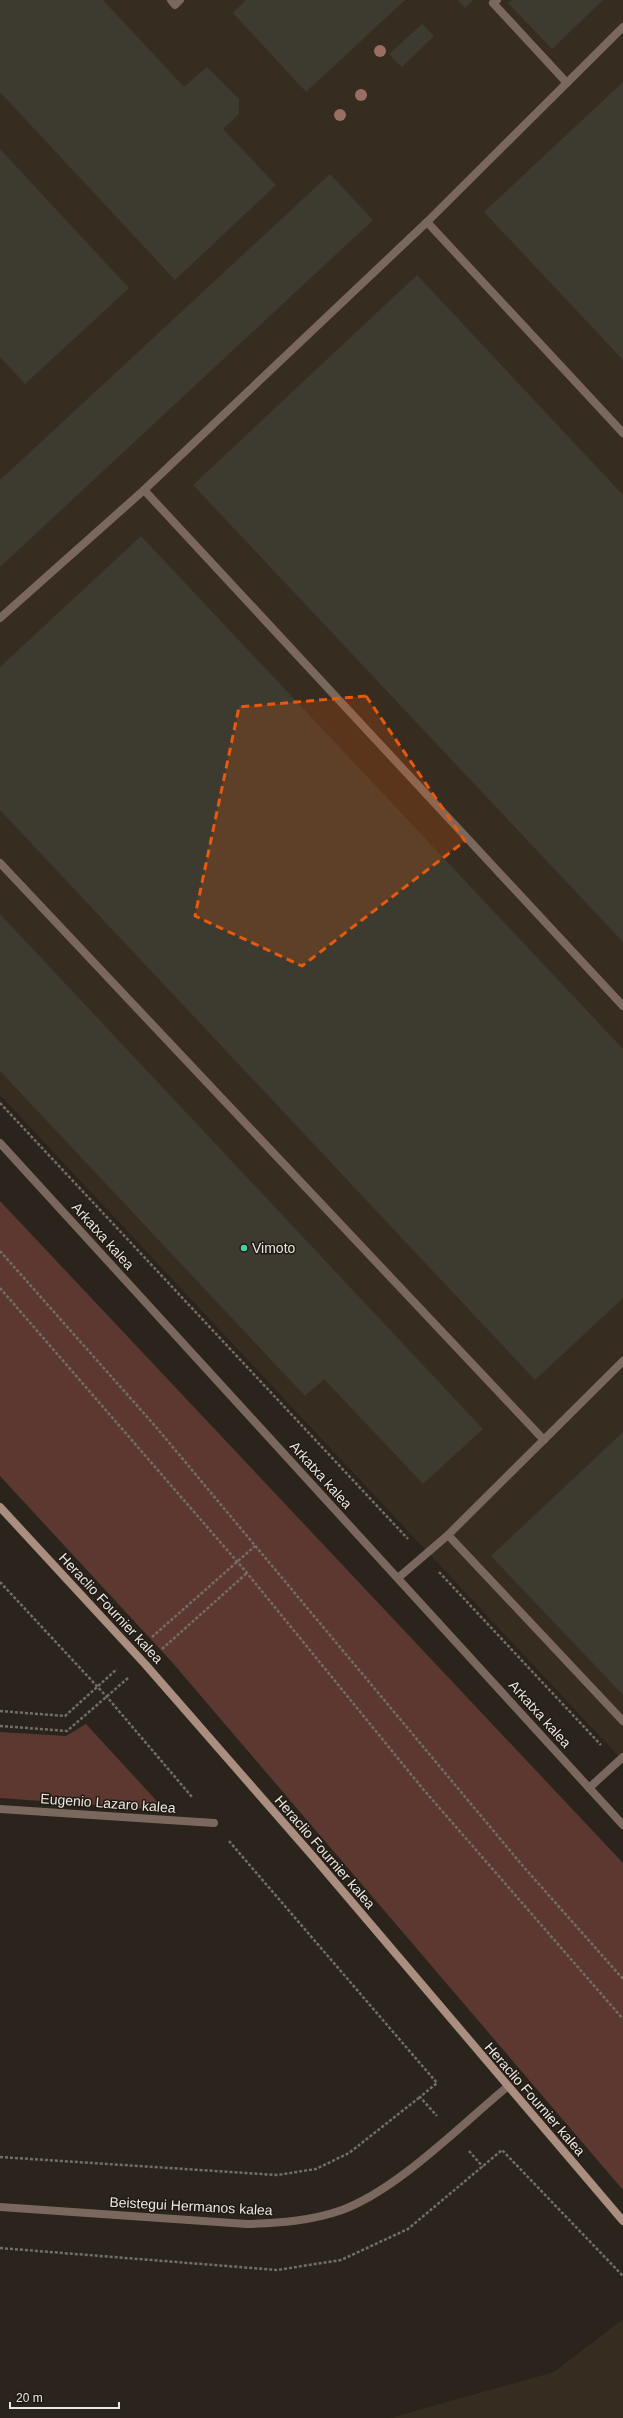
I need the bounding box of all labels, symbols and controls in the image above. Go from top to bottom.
street label: Arkatxa kalea [69,1199,137,1273]
place label: Vimoto [252,1240,296,1256]
marker: Vimoto [239,1243,249,1253]
street label: Arkatxa kalea [287,1438,355,1512]
street label: Heraclio Fournier kalea [56,1550,166,1667]
street label: Arkatxa kalea [506,1677,574,1751]
street label: Eugenio Lazaro kalea [40,1790,176,1816]
street label: Heraclio Fournier kalea [271,1792,379,1912]
street label: Heraclio Fournier kalea [481,2039,589,2159]
street label: Beistegui Hermanos kalea [109,2194,273,2218]
scale bar [10,2384,119,2410]
text: 20 m [16,2391,43,2405]

